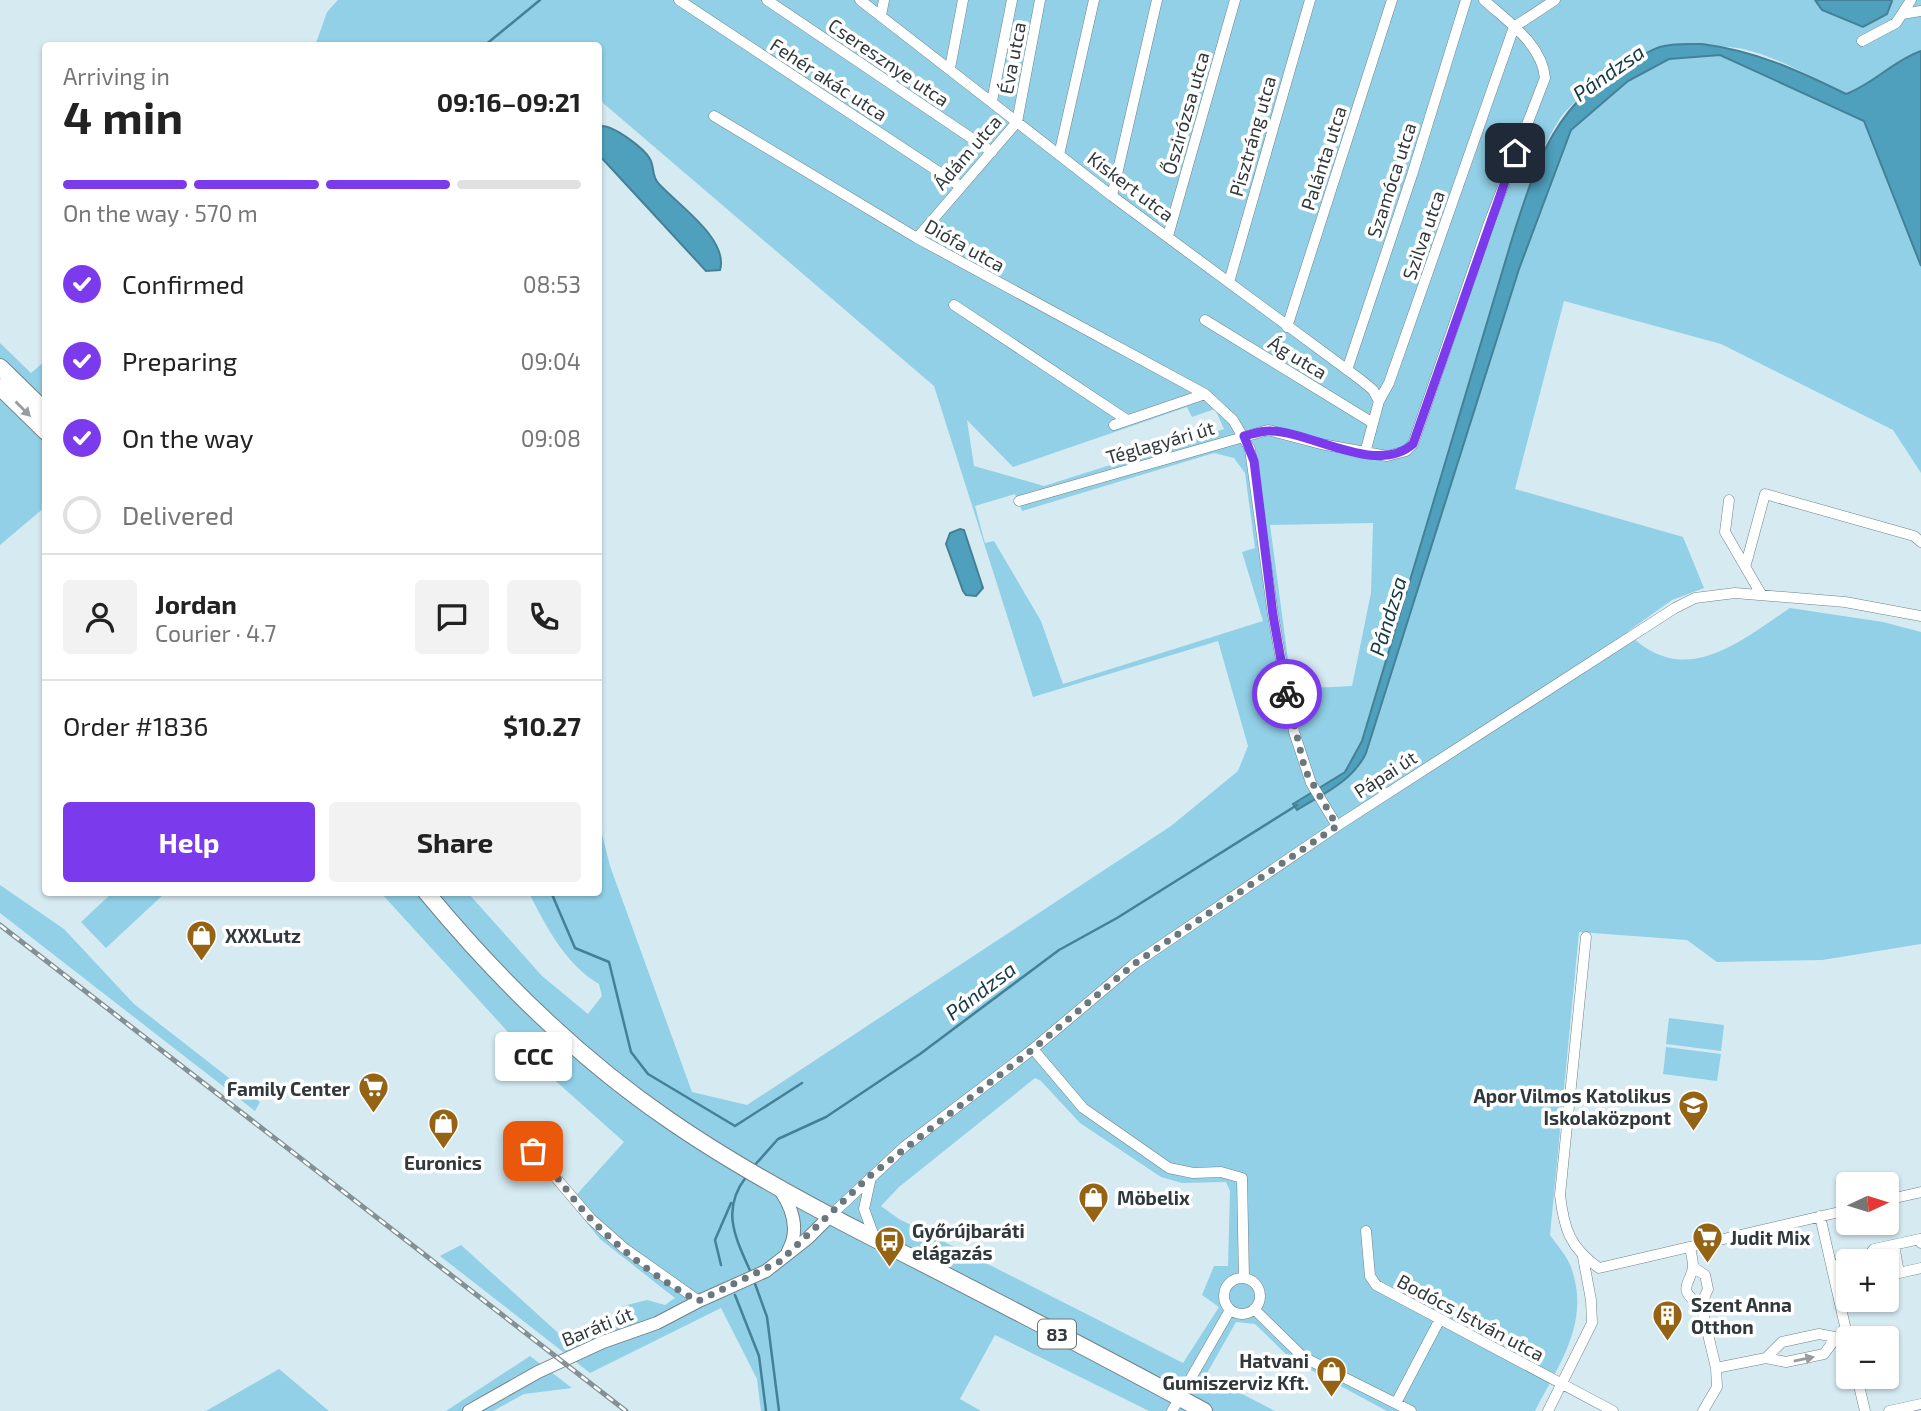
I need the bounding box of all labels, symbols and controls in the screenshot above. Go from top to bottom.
street label: Cseresznye utca [824,13,954,111]
street label: Éva utca [994,20,1030,96]
street label: Fehér akác utca [766,33,892,125]
water label: Pándzsa [1567,38,1649,106]
street label: Őszirózsa utca [1156,49,1214,177]
text: Arriving in [63,62,170,90]
street label: Pisztráng utca [1224,73,1280,199]
text: 09:16–09:21 [437,86,581,117]
text: 4 min [63,88,183,143]
street label: Palánta utca [1295,103,1351,213]
street label: Ádám utca [928,110,1006,194]
street label: Szamóca utca [1362,119,1420,241]
pin [1485,123,1545,183]
icon: home [1496,134,1534,172]
street label: Kiskert utca [1083,146,1179,226]
street label: Szilva utca [1397,187,1449,283]
text: On the way · 570 m [63,199,258,227]
street label: Diófa utca [921,214,1009,276]
icon: check [63,265,101,303]
text: Confirmed [122,268,245,299]
text: 08:53 [523,270,581,298]
street label: Ág utca [1264,331,1332,383]
icon: check [63,342,101,380]
text: Preparing [122,345,237,376]
text: 09:04 [521,347,581,375]
one-way arrow [15,401,31,417]
street label: Téglagyári út [1103,416,1217,468]
icon: check [63,419,101,457]
text: On the way [122,422,253,453]
text: 09:08 [521,424,581,452]
text: Delivered [122,499,234,530]
water label: Pándzsa [1363,573,1411,659]
button: person [63,580,137,654]
button: chat [415,580,489,654]
button: phone [507,580,581,654]
text: Jordan [155,588,237,619]
text: Courier · 4.7 [155,619,276,647]
courier [1252,659,1322,729]
icon: bike [1268,675,1306,713]
text: Order #1836 [63,710,208,741]
text: $10.27 [503,710,581,741]
street label: Pápai út [1349,745,1421,803]
button: Help [63,802,315,882]
button: Share [329,802,581,882]
shop icon: XXXLutz [185,918,219,962]
place label: XXXLutz [225,924,301,947]
water label: Pándzsa [940,955,1020,1025]
callout: CCC [494,1032,572,1081]
text: CCC [513,1042,554,1070]
supermarket icon: Family Center [356,1071,390,1115]
place label: Family Center [227,1077,350,1101]
place label: Apor Vilmos Katolikus Iskolaközpont [1473,1084,1671,1129]
school or university icon: Apor Vilmos Katolikus Iskolaközpont [1677,1089,1711,1133]
shop icon: Euronics [426,1106,460,1150]
pin [503,1121,563,1181]
icon: bag [514,1132,552,1170]
place label: Euronics [404,1151,482,1174]
north arrow [1836,1172,1899,1236]
map controls [1836,1172,1899,1389]
shop icon: Möbelix [1077,1180,1111,1224]
place label: Möbelix [1117,1186,1190,1209]
place label: Győrújbaráti elágazás [912,1219,1025,1264]
supermarket icon: Judit Mix [1690,1220,1724,1264]
bus stop icon: Győrújbaráti elágazás [872,1224,906,1268]
place label: Judit Mix [1730,1226,1810,1249]
button: + [1836,1249,1899,1312]
street label: Bodócs István utca [1394,1269,1548,1365]
place label: Szent Anna Otthon [1691,1293,1792,1338]
building icon: Szent Anna Otthon [1651,1298,1685,1342]
street label: Baráti út [558,1301,636,1351]
road number: 83 [1038,1320,1076,1349]
button: − [1836,1326,1899,1389]
place label: Hatvani Gumiszerviz Kft. [1163,1349,1309,1394]
one-way arrow [1793,1353,1815,1364]
shop icon: Hatvani Gumiszerviz Kft. [1315,1354,1349,1398]

